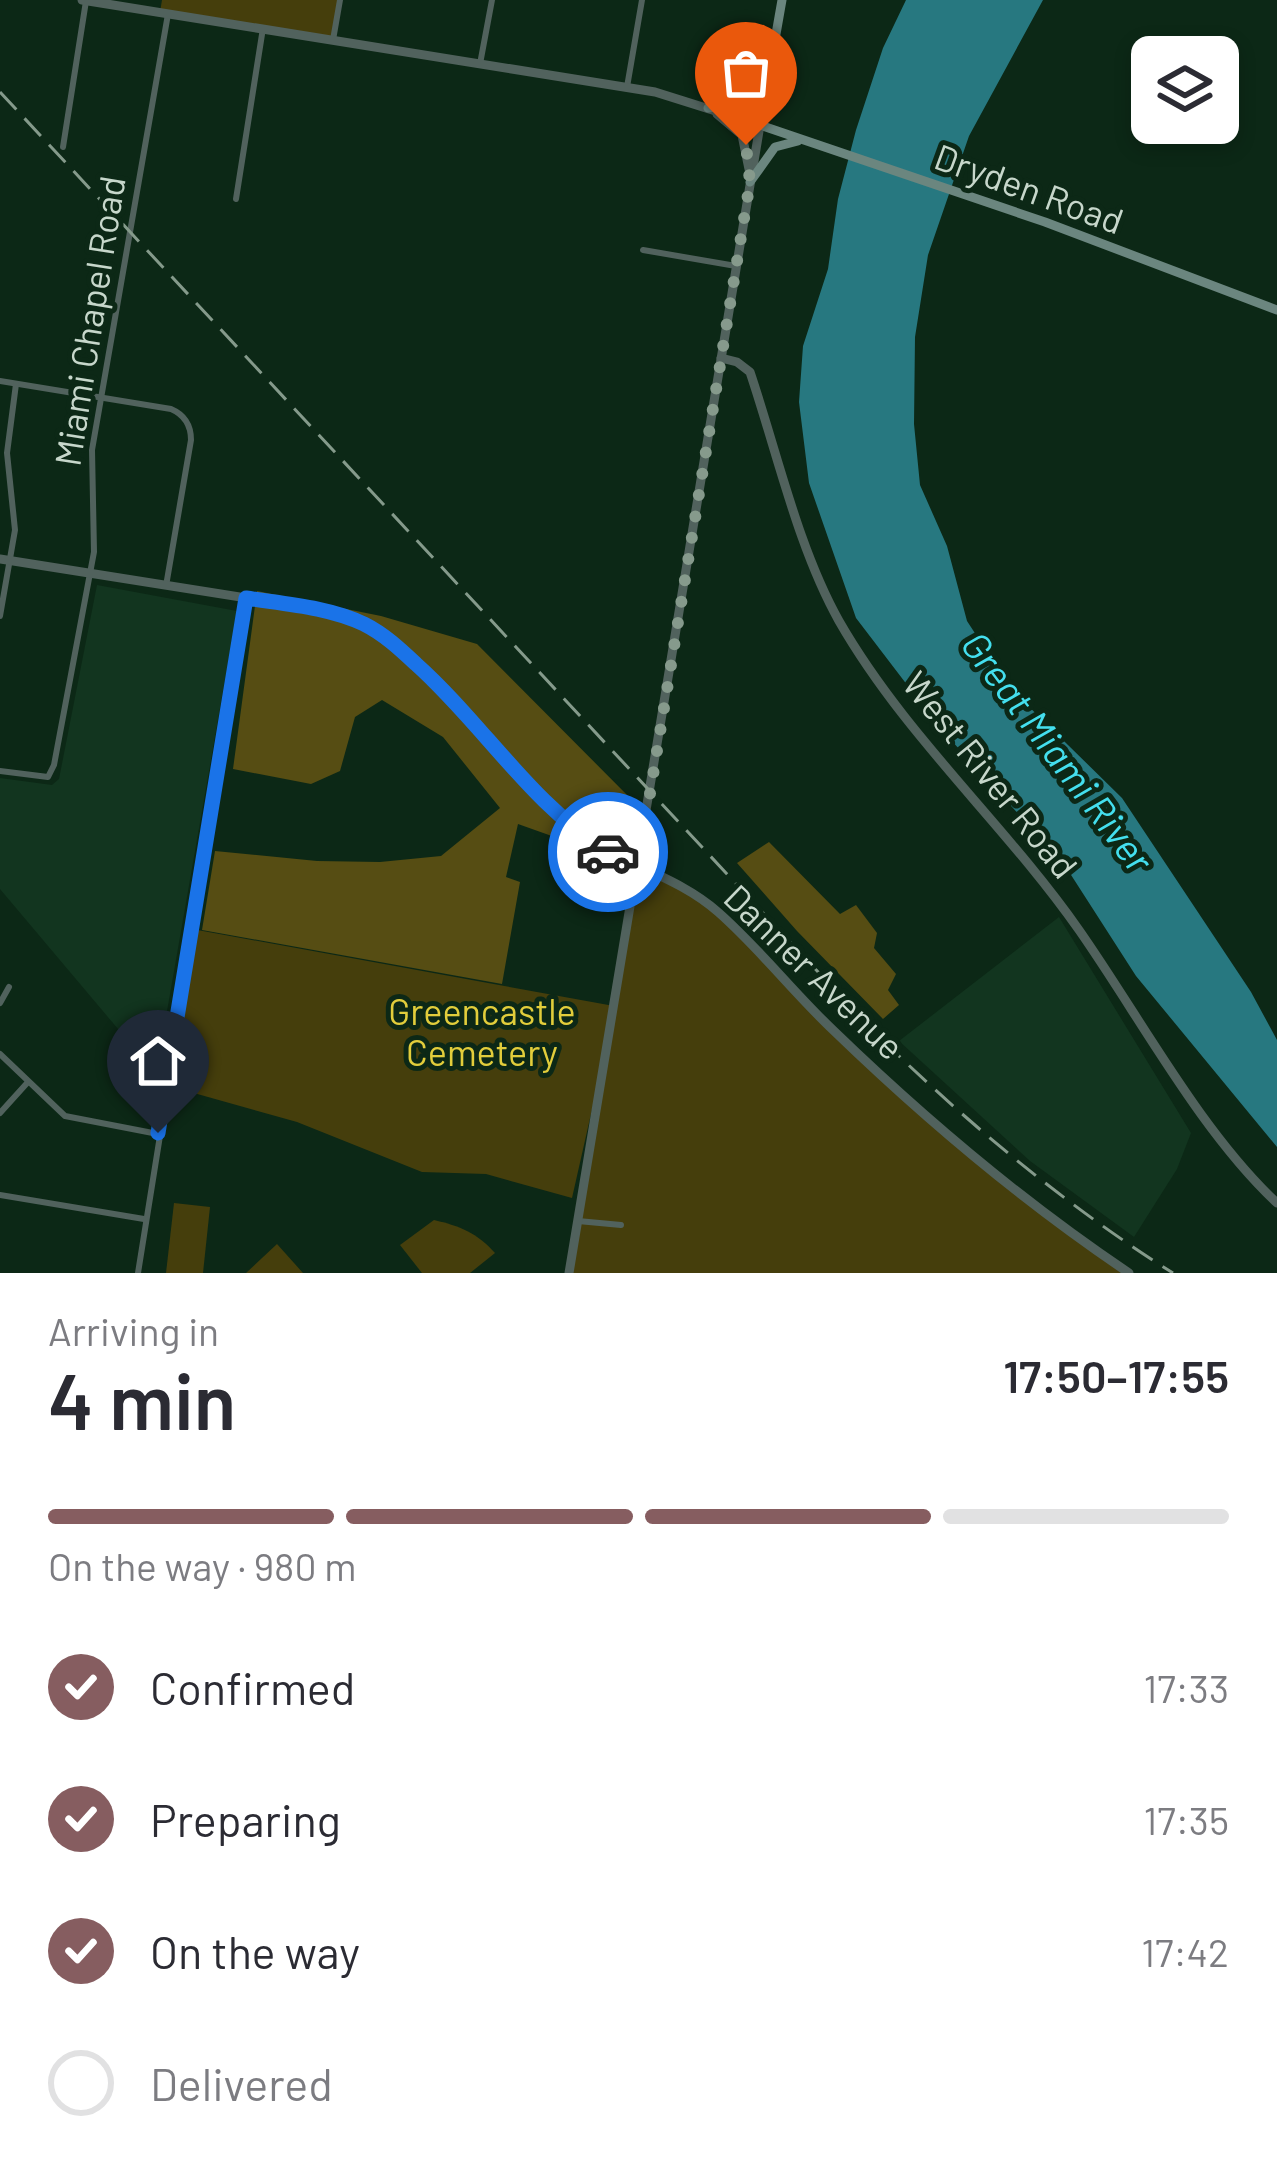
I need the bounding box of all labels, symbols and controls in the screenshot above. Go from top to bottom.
pin [695,22,797,145]
map controls [1131,36,1239,144]
button: layers [1131,36,1239,144]
icon: bag [713,40,779,106]
street label: Dryden Road [929,134,1130,242]
street label: Miami Chapel Road [44,173,133,469]
water label: Great Miami River [953,622,1165,882]
street label: West River Road [895,662,1088,886]
courier [548,792,668,912]
icon: car [575,819,641,885]
street label: Danner Avenue [716,875,914,1067]
park label: Greencastle Cemetery [388,989,576,1073]
pin [107,1010,209,1133]
icon: home [125,1028,191,1094]
text: Arriving in [48,1307,219,1354]
text: 17:50–17:55 [1003,1348,1229,1402]
text: 4 min [48,1352,236,1446]
text: On the way · 980 m [48,1542,357,1589]
icon: check [48,1654,114,1720]
text: Confirmed [150,1660,355,1714]
text: 17:33 [1144,1664,1229,1711]
icon: check [48,1786,114,1852]
text: Preparing [150,1792,341,1846]
text: 17:35 [1144,1796,1229,1843]
icon: check [48,1918,114,1984]
text: On the way [150,1924,360,1978]
text: 17:42 [1141,1928,1229,1975]
text: Delivered [150,2056,333,2110]

